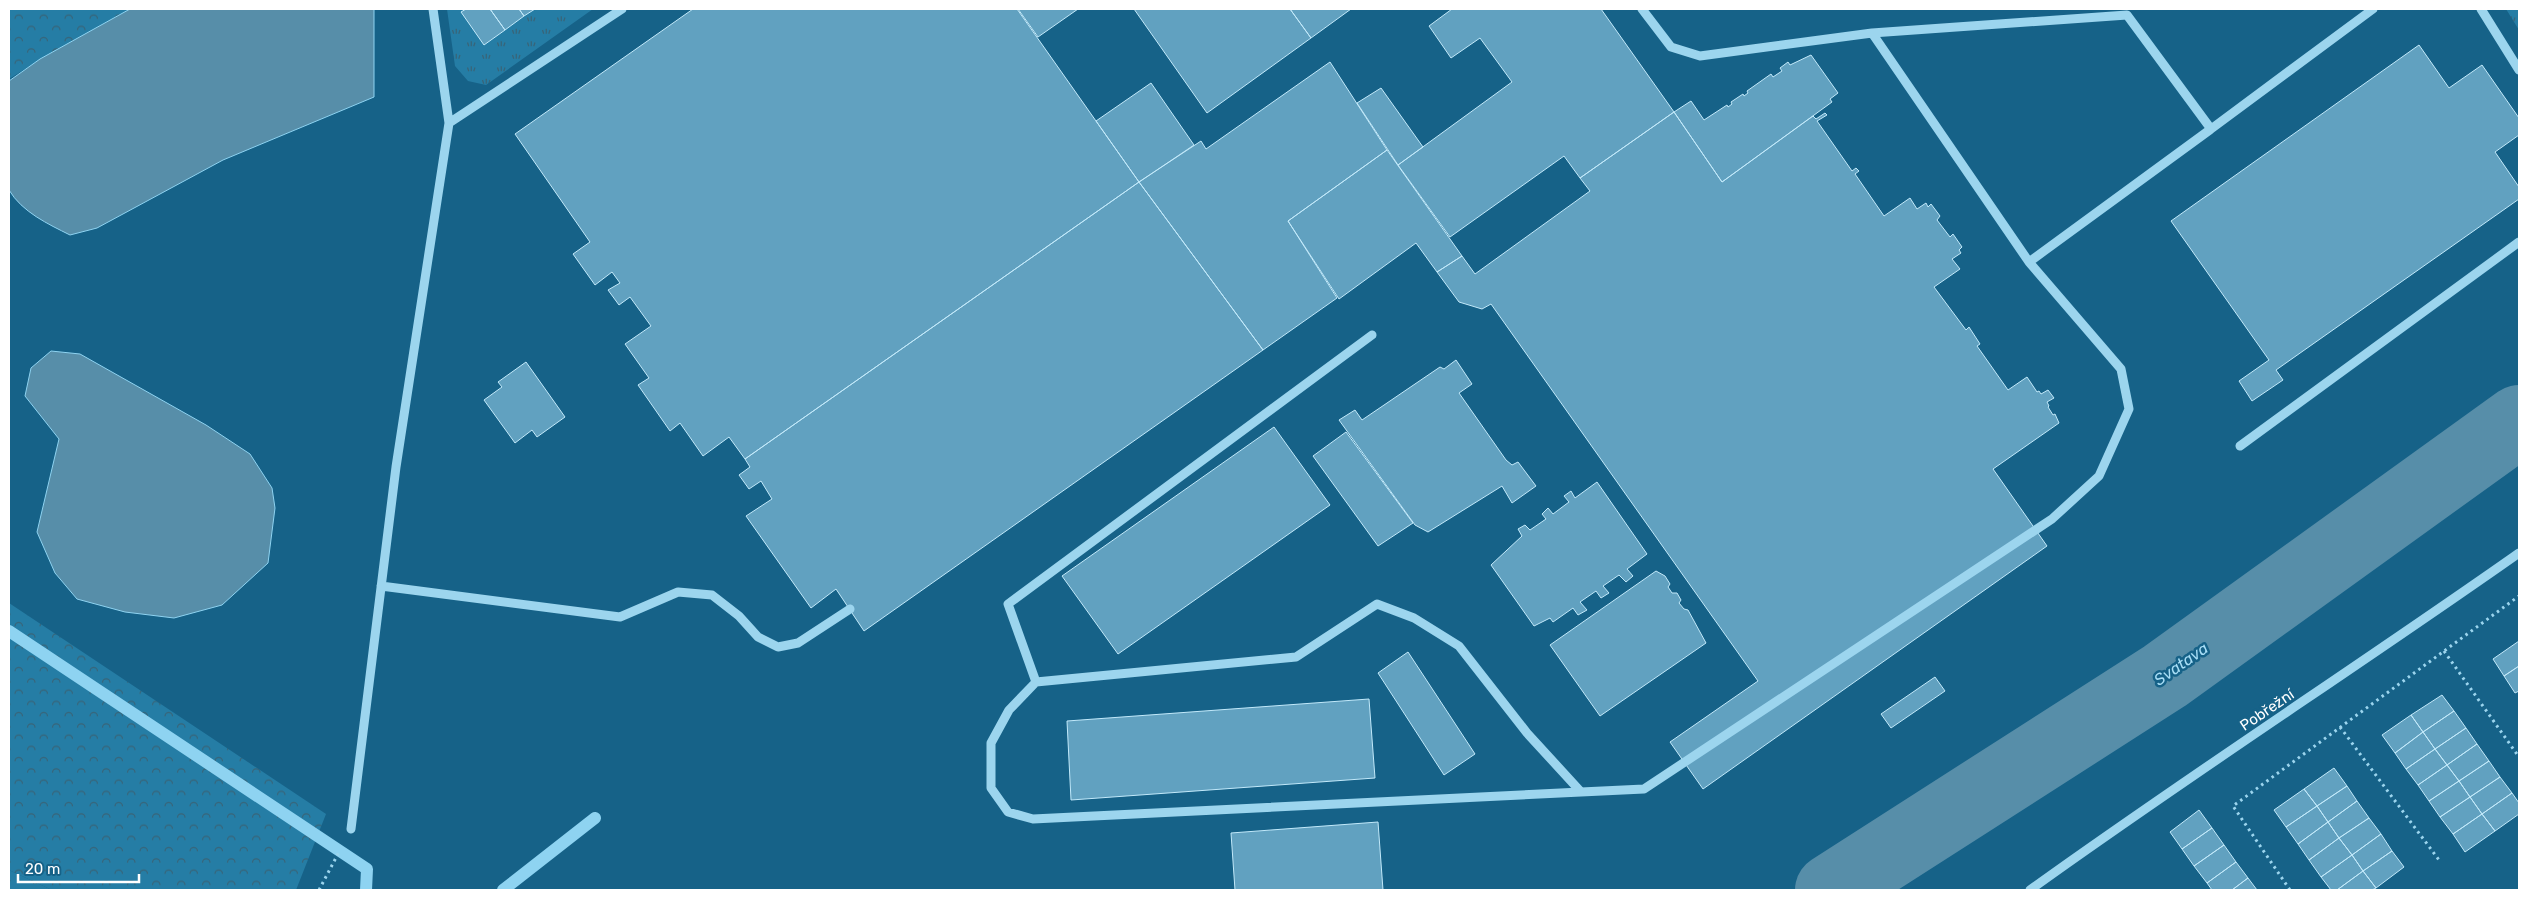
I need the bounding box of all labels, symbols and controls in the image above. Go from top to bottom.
water label: Svatava [2150,638,2212,690]
street label: Pobřežní [2237,685,2299,735]
scale bar [18,852,139,884]
text: 20 m [25,860,60,878]

